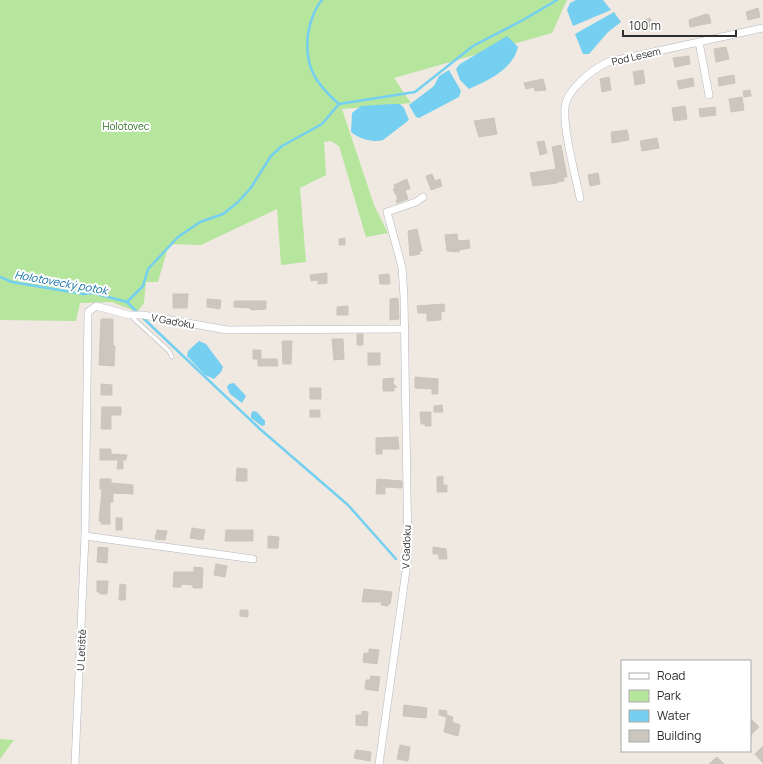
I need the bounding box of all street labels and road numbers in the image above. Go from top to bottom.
street label: Pod Lesem [610,44,662,68]
street label: V Gaďoku [150,310,196,332]
street label: V Gaďoku [398,525,414,569]
street label: U Letiště [73,629,89,671]

